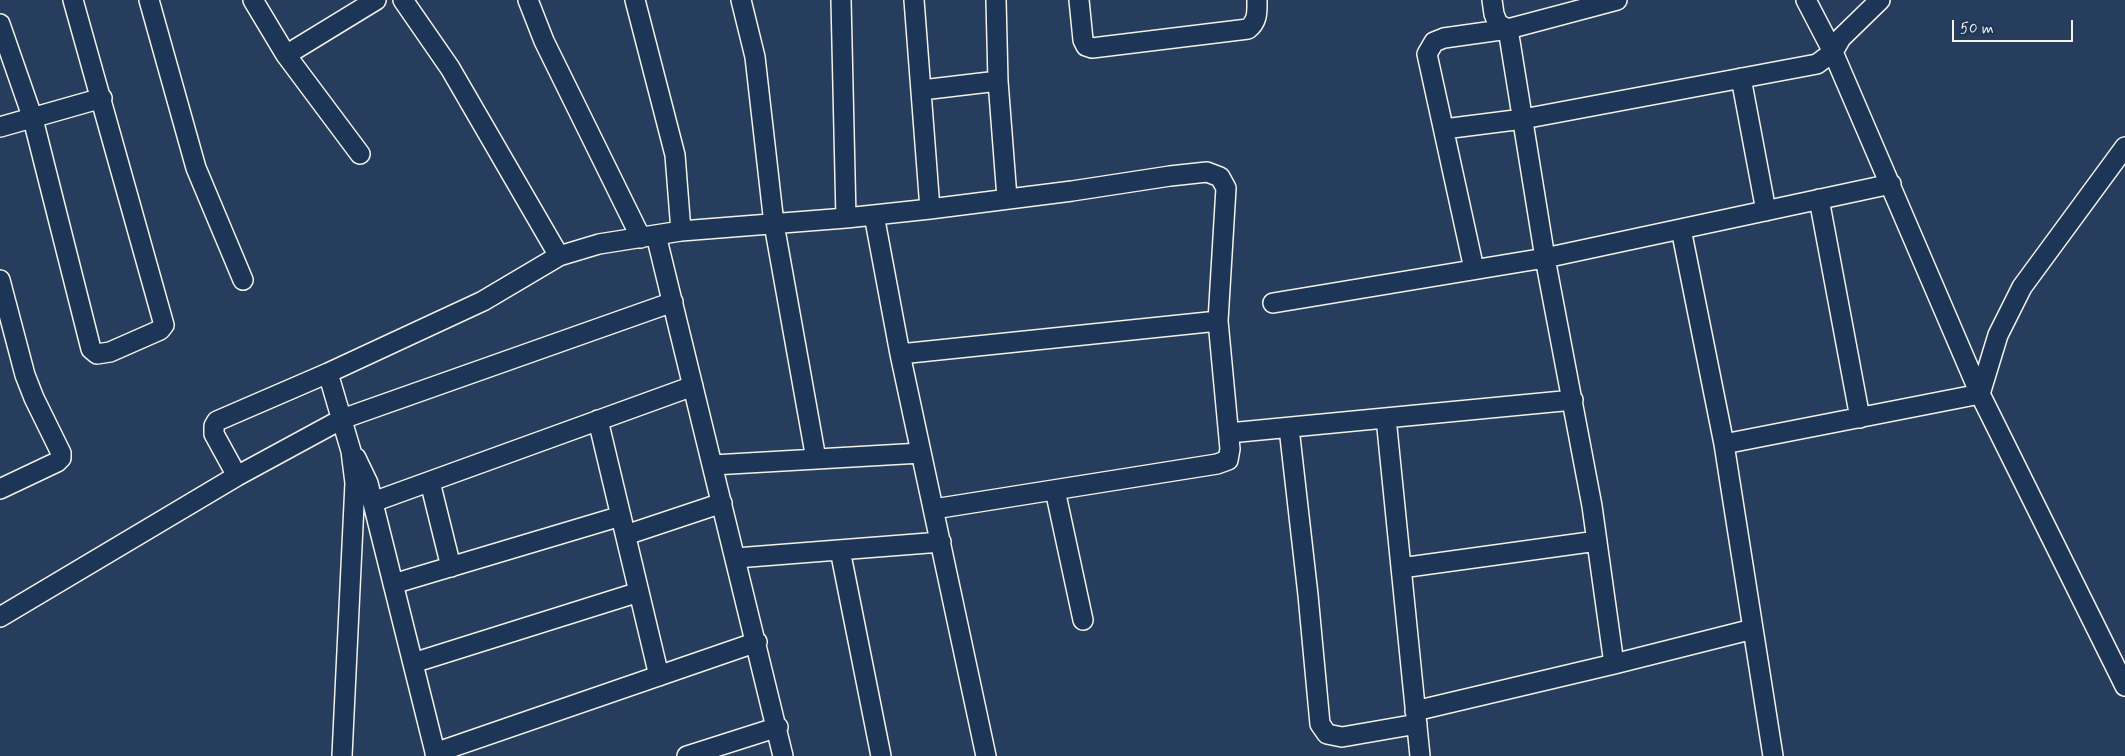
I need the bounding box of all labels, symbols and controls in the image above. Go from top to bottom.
scale bar [1955,10,2076,42]
text: 50 m [1960,19,1994,39]

